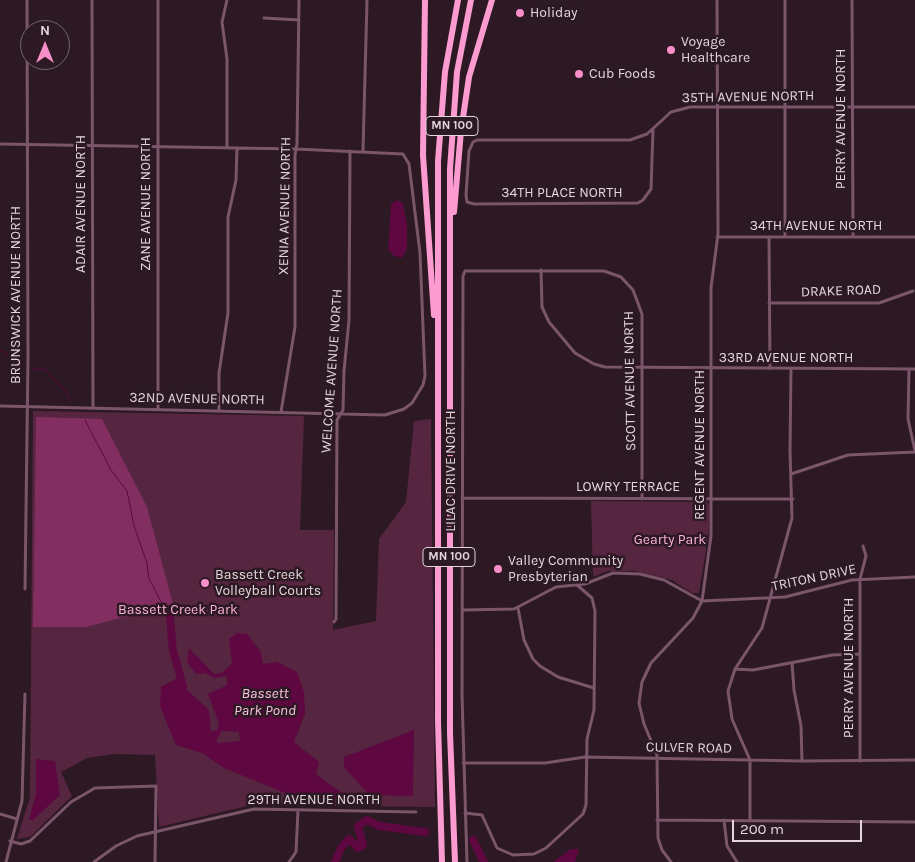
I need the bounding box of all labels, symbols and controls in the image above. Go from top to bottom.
place label: Holiday [530,5,578,21]
marker: Holiday [514,7,526,19]
north arrow [20,20,70,70]
text: N [40,22,50,39]
place label: Voyage Healthcare [681,34,750,66]
marker: Voyage Healthcare [665,44,677,56]
street label: PERRY AVENUE NORTH [833,49,849,189]
place label: Cub Foods [589,66,656,82]
marker: Cub Foods [573,68,585,80]
street label: 35TH AVENUE NORTH [682,87,814,107]
road number: MN 100 [426,116,478,136]
street label: ADAIR AVENUE NORTH [73,135,89,273]
street label: ZANE AVENUE NORTH [138,137,154,271]
street label: XENIA AVENUE NORTH [275,137,295,275]
street label: 34TH PLACE NORTH [501,185,623,201]
street label: BRUNSWICK AVENUE NORTH [8,206,24,384]
street label: 34TH AVENUE NORTH [750,218,882,234]
street label: DRAKE ROAD [801,281,881,301]
street label: WELCOME AVENUE NORTH [318,288,346,454]
street label: SCOTT AVENUE NORTH [620,311,640,451]
street label: 33RD AVENUE NORTH [719,350,853,366]
street label: REGENT AVENUE NORTH [692,370,708,520]
street label: 32ND AVENUE NORTH [129,389,265,409]
street label: LILAC DRIVE NORTH [443,410,459,532]
street label: LOWRY TERRACE [576,479,680,495]
park label: Gearty Park [634,532,706,548]
road number: MN 100 [423,548,475,566]
place label: Valley Community Presbyterian [508,553,623,586]
street label: TRITON DRIVE [770,561,858,595]
marker: Valley Community Presbyterian [492,563,504,575]
place label: Bassett Creek Volleyball Courts [215,567,321,600]
marker: Bassett Creek Volleyball Courts [199,577,211,589]
street label: PERRY AVENUE NORTH [841,598,857,738]
park label: Bassett Creek Park [118,602,238,618]
water label: Bassett Park Pond [234,685,296,720]
street label: CULVER ROAD [646,739,732,757]
street label: 29TH AVENUE NORTH [248,792,380,808]
scale bar [735,810,865,842]
text: 200 m [740,820,784,838]

